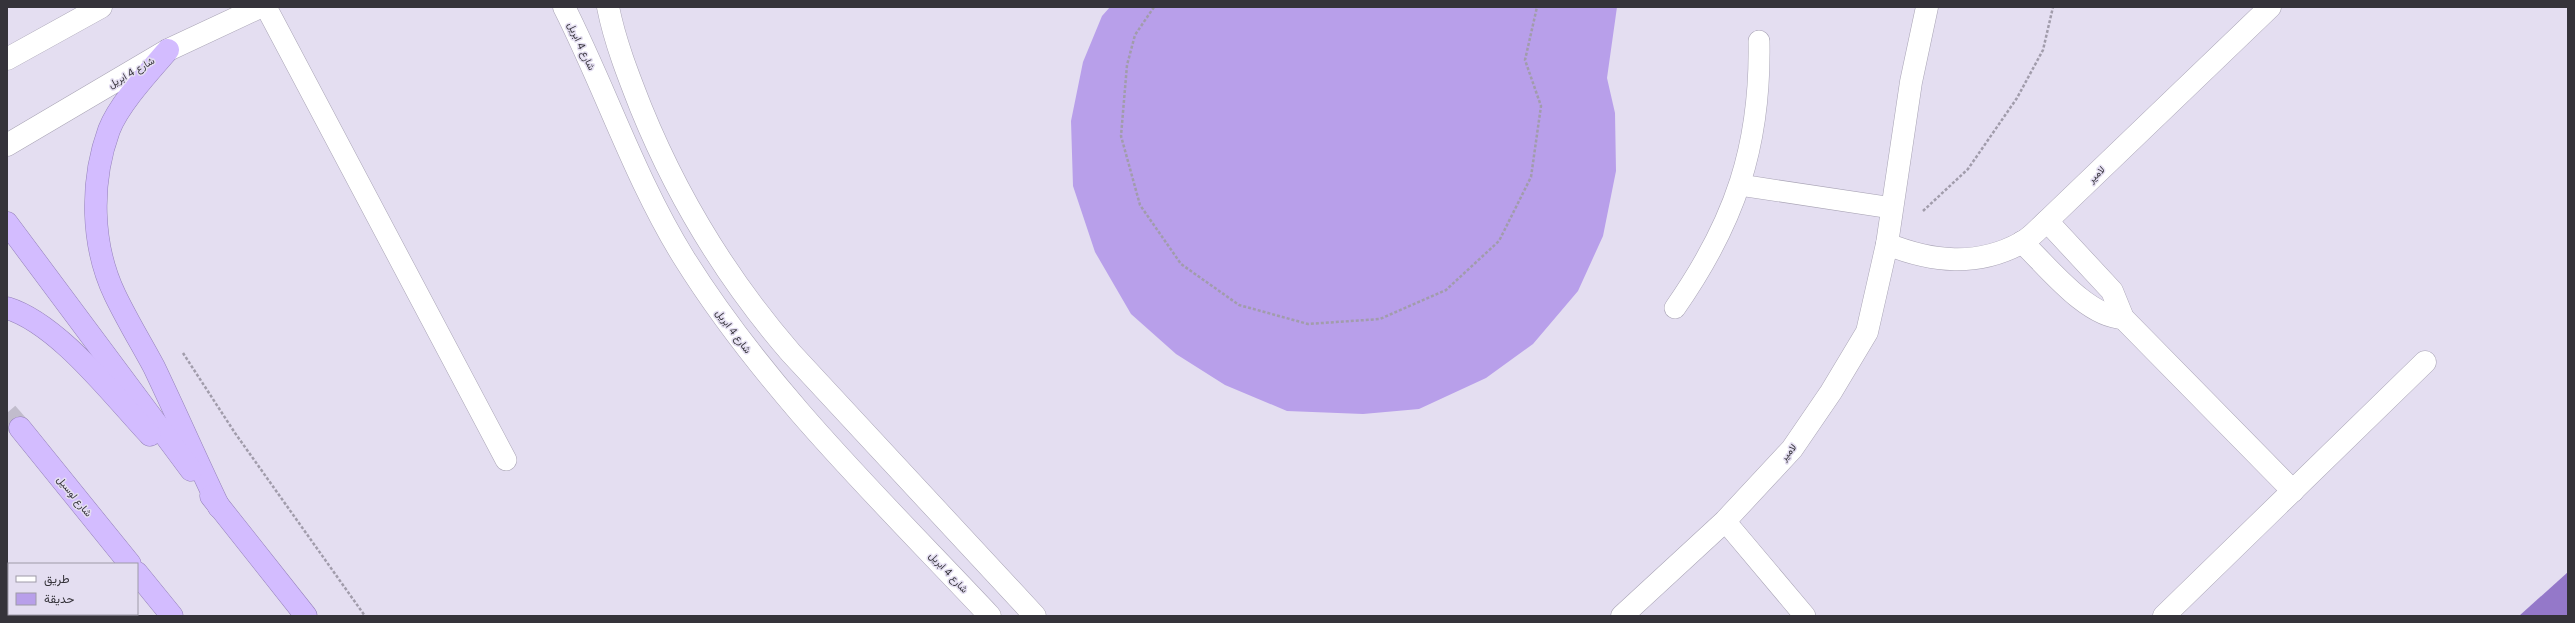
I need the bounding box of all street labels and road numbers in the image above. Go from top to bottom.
street label: شارع 4 ابريل [565,20,598,72]
street label: شارع 4 ابريل [106,54,157,91]
street label: لامير [2084,163,2108,186]
street label: شارع 4 ابريل [713,307,754,356]
street label: لامير [1777,441,1799,464]
street label: شارع لوسيل [54,473,95,519]
street label: شارع 4 ابريل [926,549,971,596]

